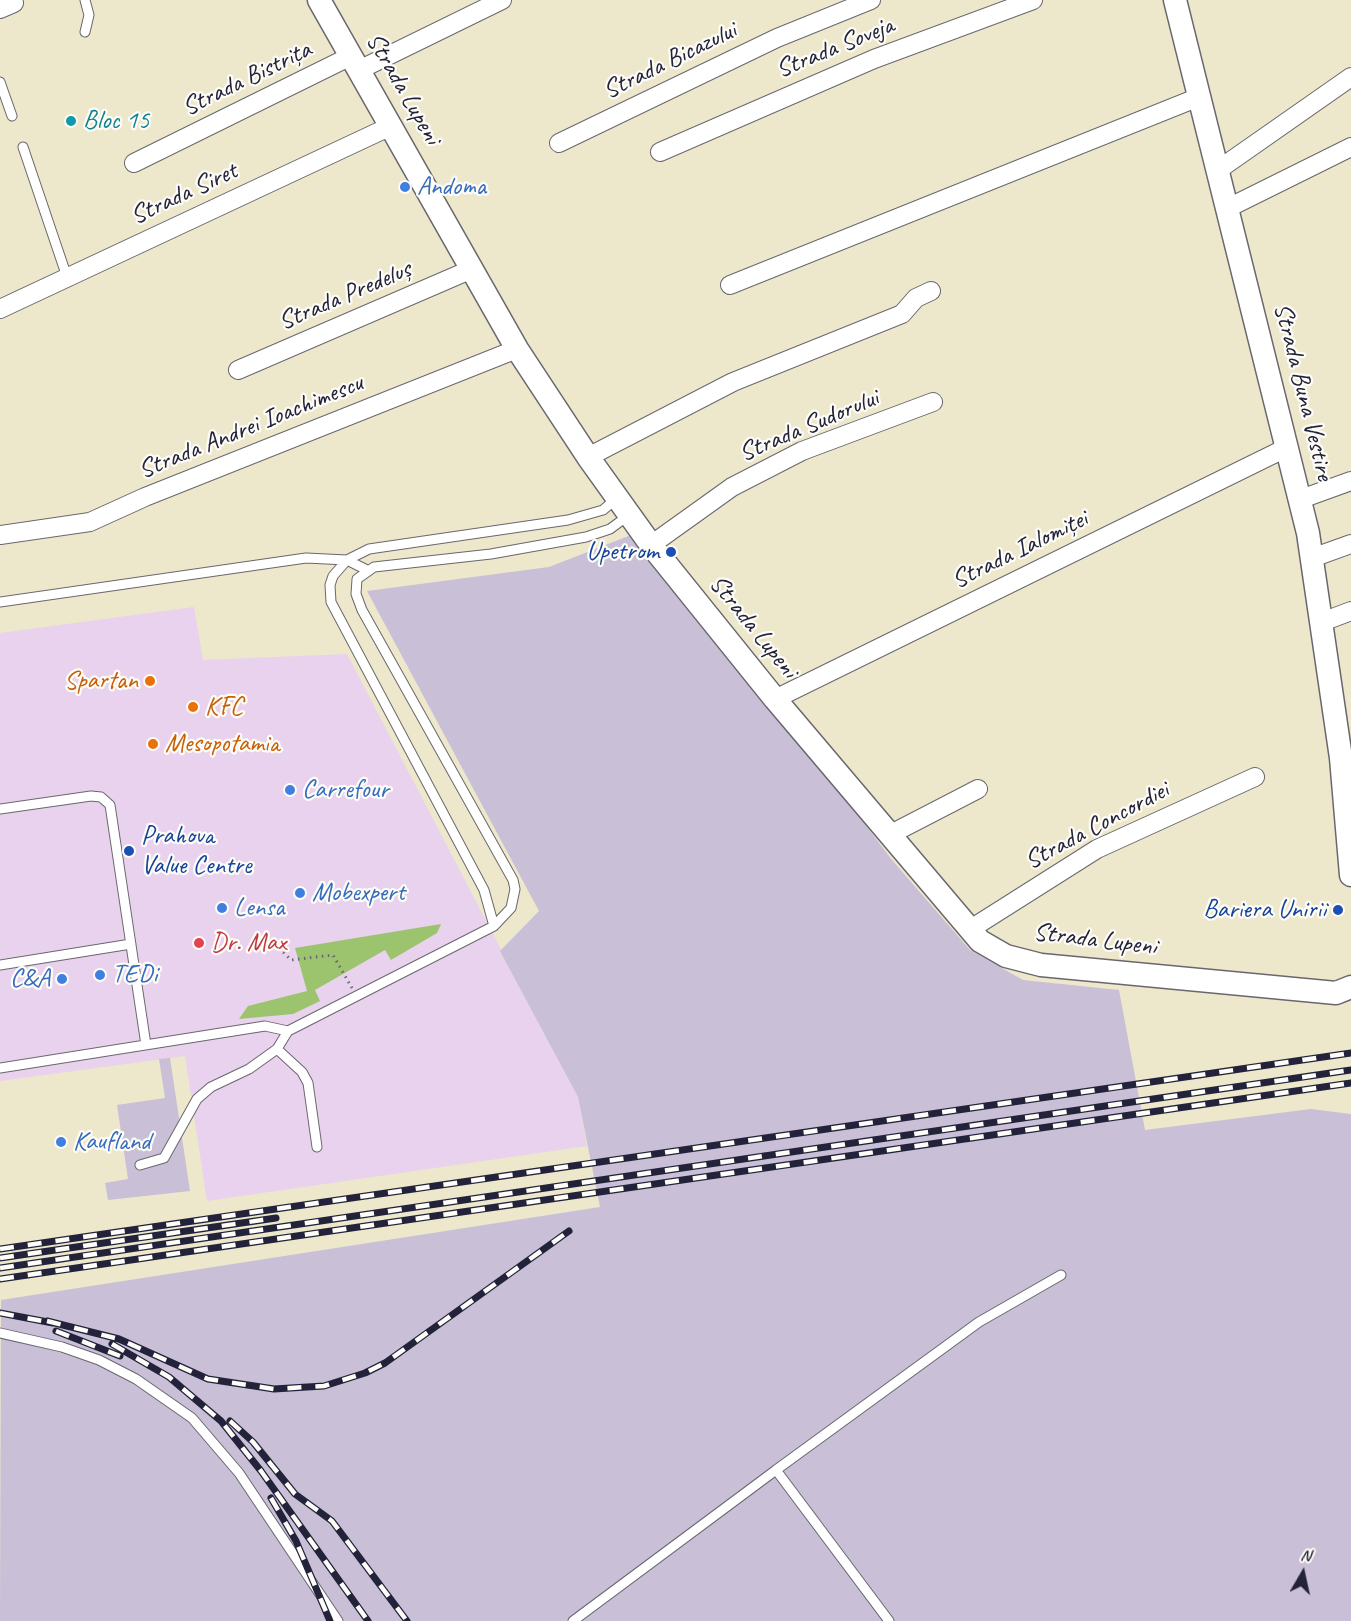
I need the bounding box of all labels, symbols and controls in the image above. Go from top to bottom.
street label: Strada Soveja [772,10,898,86]
street label: Strada Bicazului [598,15,742,107]
street label: Strada Lupeni [359,28,447,150]
street label: Strada Bistrița [177,34,317,124]
place label: Bloc 15 [83,105,149,137]
marker: Bloc 15 [64,114,78,128]
street label: Strada Siret [126,156,242,232]
place label: Andoma [417,171,486,203]
marker: Andoma [398,180,412,194]
street label: Strada Predeluș [274,254,416,338]
street label: Strada Buna Vestire [1266,300,1340,484]
street label: Strada Andrei Ioachimescu [134,368,368,486]
street label: Strada Sudorului [735,383,883,469]
street label: Strada Ialomiței [947,504,1093,596]
place label: Upetrom [586,536,659,568]
marker: Upetrom [664,545,678,559]
street label: Strada Lupeni [702,569,804,685]
place label: Spartan [64,665,138,697]
marker: Spartan [143,674,157,688]
place label: KFC [205,691,243,723]
marker: KFC [186,700,200,714]
place label: Mesopotamia [165,728,279,760]
marker: Mesopotamia [146,737,160,751]
place label: Carrefour [302,774,389,806]
street label: Strada Concordiei [1020,775,1174,877]
marker: Carrefour [283,783,297,797]
place label: Prahova Value Centre [141,820,251,882]
marker: Prahova Value Centre [122,844,136,858]
place label: Mobexpert [312,877,405,909]
marker: Mobexpert [293,886,307,900]
place label: Lensa [234,892,285,924]
place label: Bariera Unirii [1203,894,1326,926]
marker: Lensa [215,901,229,915]
marker: Bariera Unirii [1331,903,1345,917]
street label: Strada Lupeni [1032,917,1158,963]
place label: Dr. Max [211,927,286,959]
marker: Dr. Max [192,936,206,950]
place label: TEDi [112,959,157,991]
place label: C&A [10,963,50,995]
marker: TEDi [93,968,107,982]
marker: C&A [55,972,69,986]
place label: Kaufland [73,1126,150,1158]
marker: Kaufland [54,1135,68,1149]
north arrow [1273,1543,1333,1603]
text: N [1299,1545,1312,1566]

